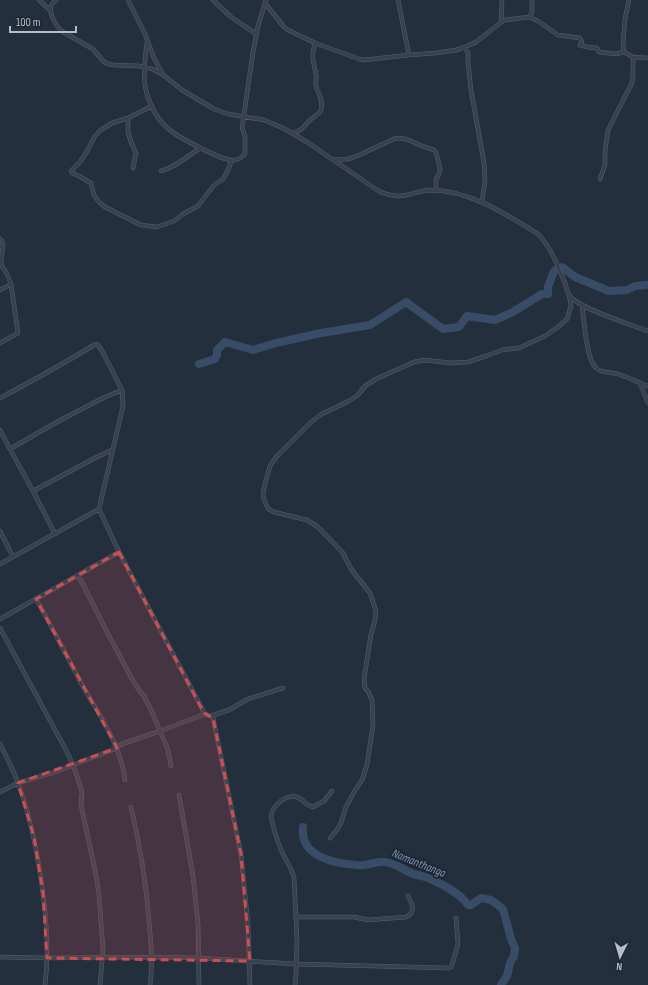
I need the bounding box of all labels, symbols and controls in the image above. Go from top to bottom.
scale bar [10,8,76,34]
text: 100 m [16,15,41,30]
water label: Namanthanga [390,846,448,881]
north arrow [600,937,640,977]
text: N [616,960,623,973]

